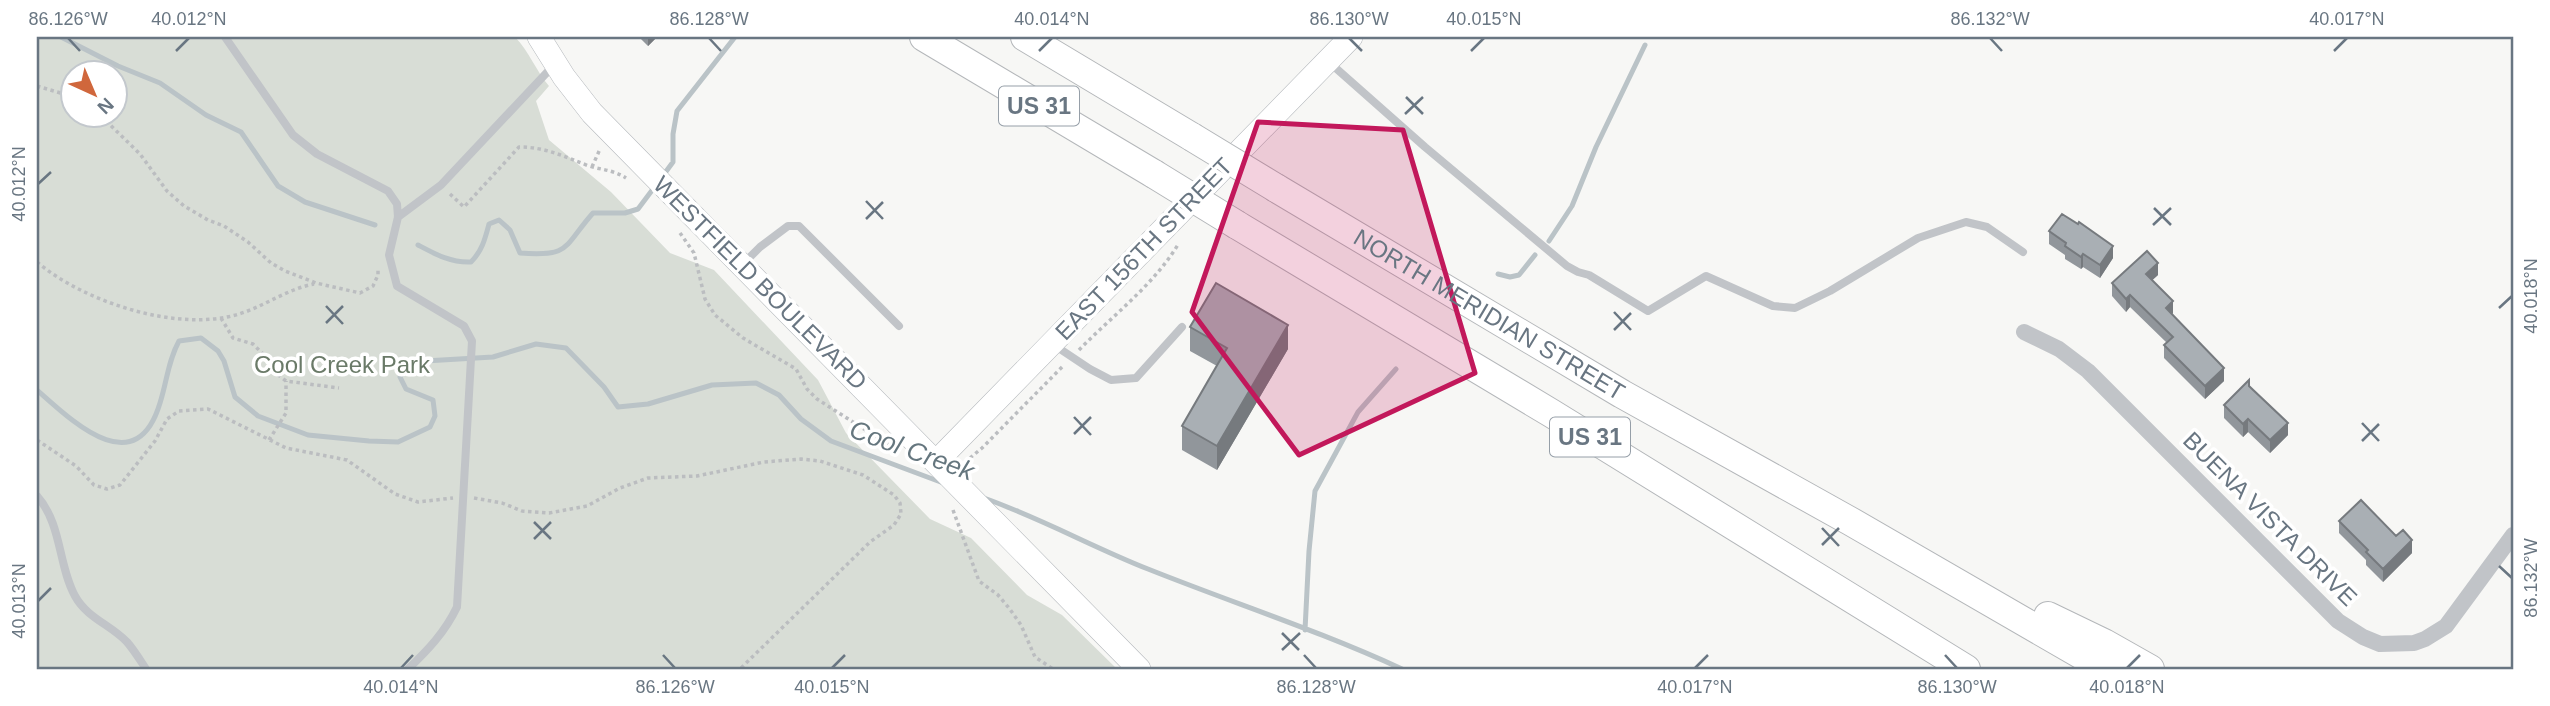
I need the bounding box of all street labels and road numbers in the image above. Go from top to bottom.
road number: US 31 [999,86,1079,125]
street label: EAST 156TH STREET [1050,152,1238,345]
street label: WESTFIELD BOULEVARD [648,170,873,395]
street label: NORTH MERIDIAN STREET [1349,223,1630,406]
road number: US 31 [1550,418,1630,457]
street label: BUENA VISTA DRIVE [2178,426,2363,611]

